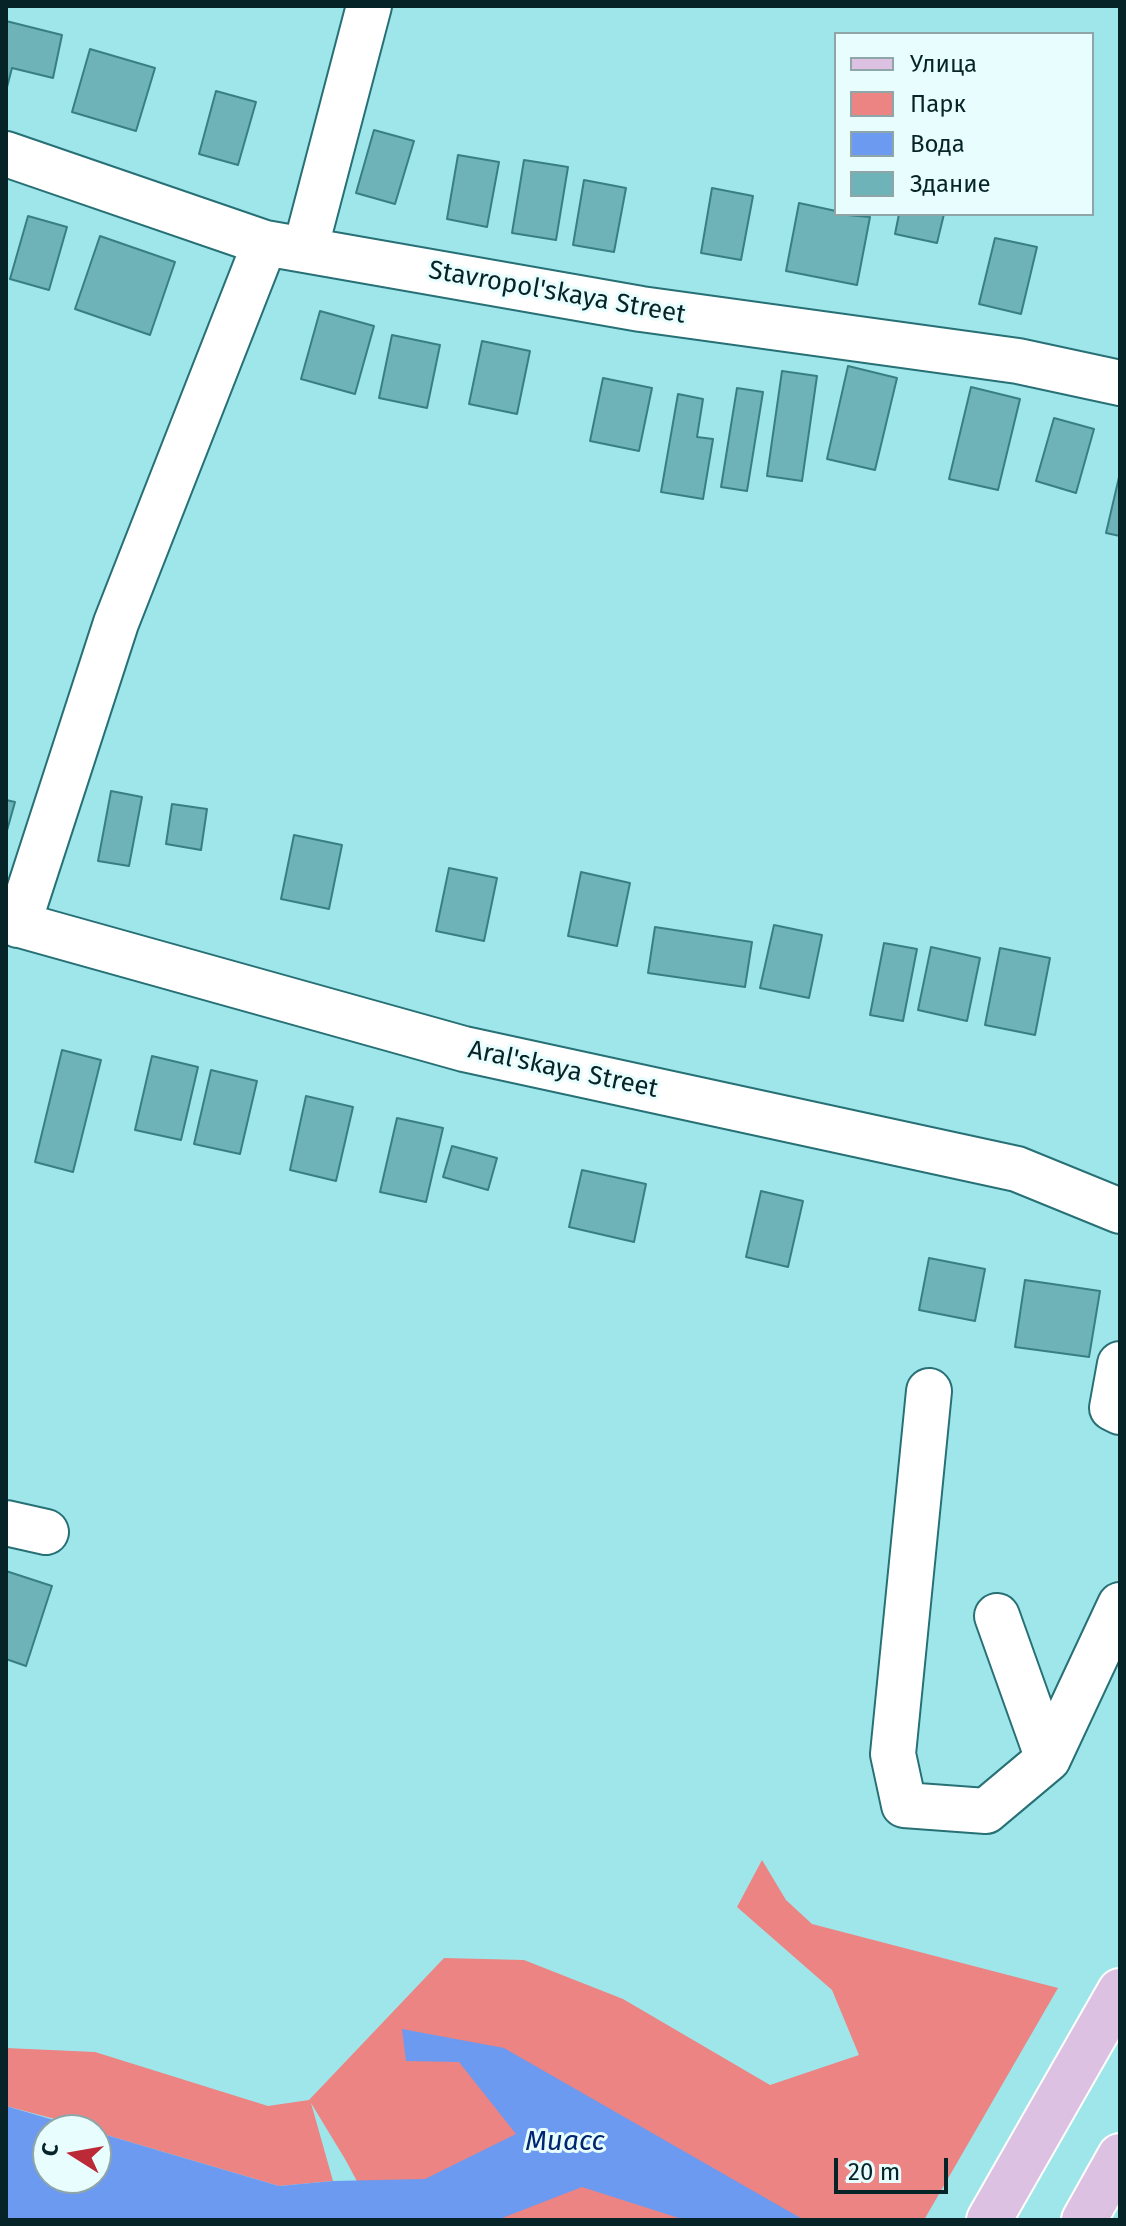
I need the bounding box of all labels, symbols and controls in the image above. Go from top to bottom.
legend [834,32,1094,216]
text: Улица [910,50,977,78]
text: Парк [910,90,966,118]
text: Вода [910,130,965,158]
text: Здание [910,170,991,198]
street label: Stavropol'skaya Street [426,255,688,331]
street label: Aral'skaya Street [465,1035,661,1105]
north arrow [32,2114,112,2194]
water label: Миасс [525,2125,605,2159]
text: С [35,2141,64,2158]
scale bar [838,2142,952,2192]
text: 20 m [848,2158,900,2186]

